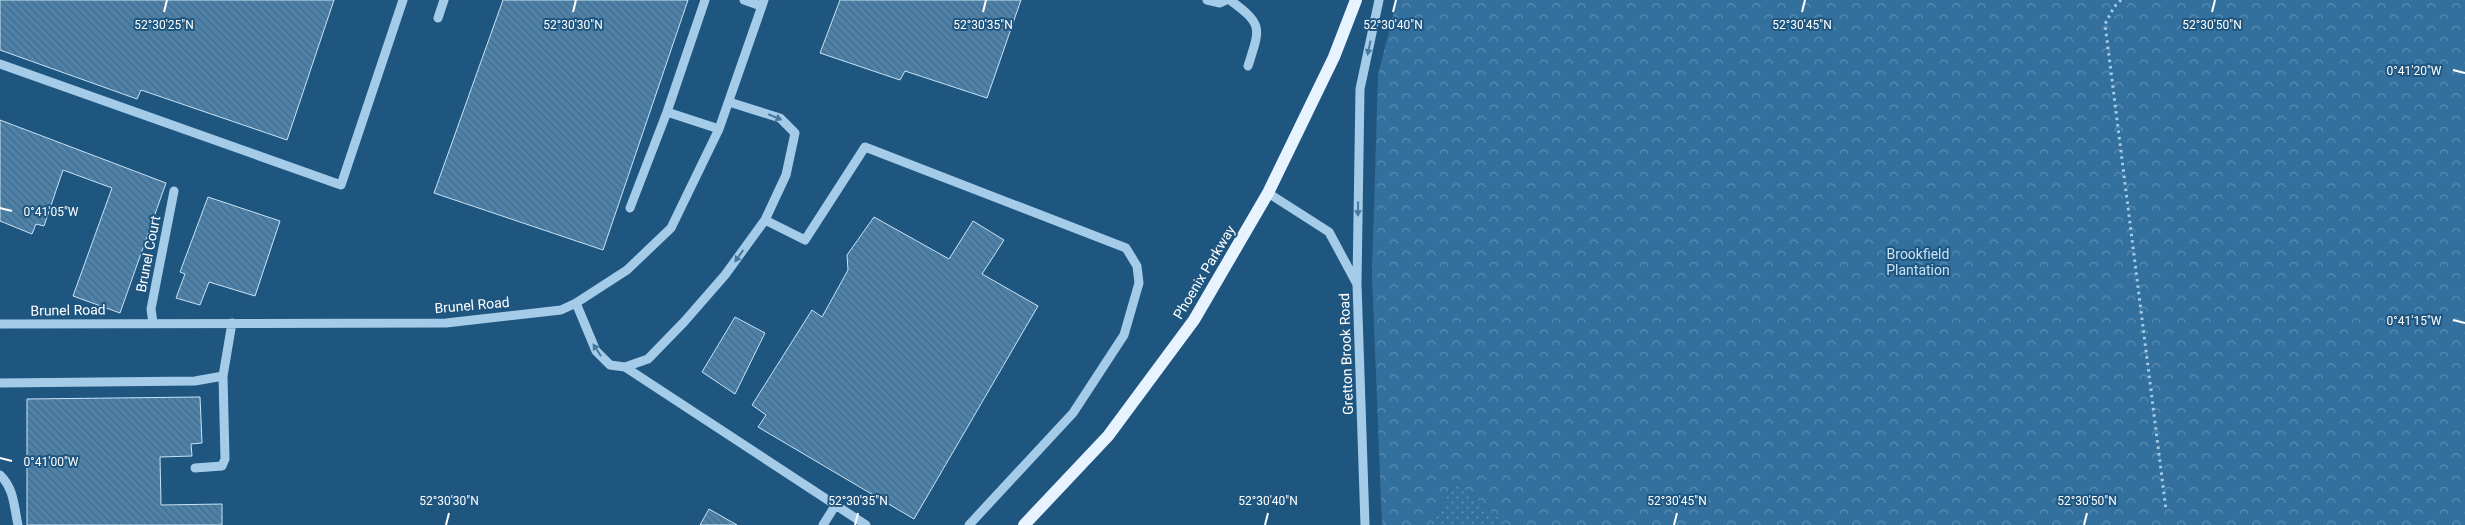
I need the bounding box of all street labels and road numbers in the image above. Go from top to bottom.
street label: Brunel Court [133,214,163,294]
street label: Phoenix Parkway [1170,222,1238,322]
street label: Gretton Brook Road [1336,293,1356,415]
street label: Brunel Road [434,294,510,316]
street label: Brunel Road [30,301,106,319]

